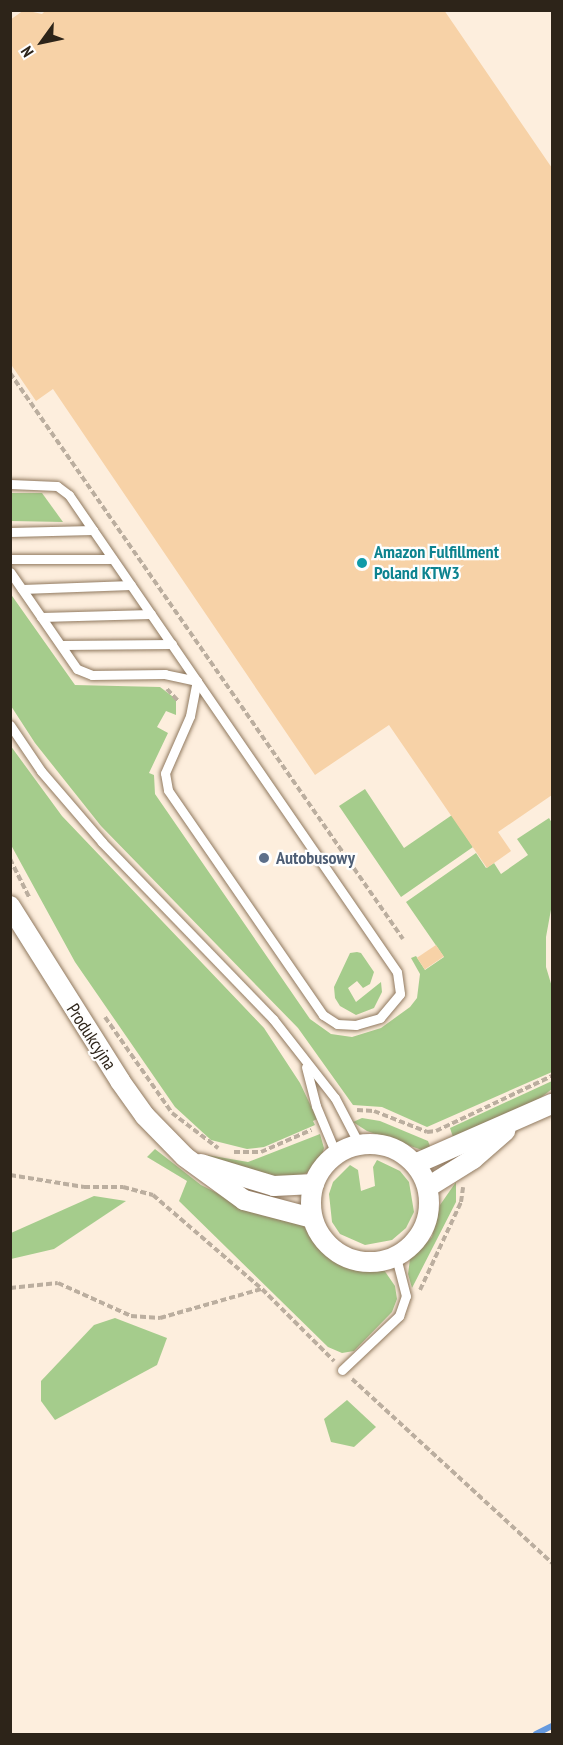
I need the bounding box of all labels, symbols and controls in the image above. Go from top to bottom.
north arrow [12,12,72,72]
text: N [16,43,38,61]
place label: Amazon Fulfillment Poland KTW3 [374,542,499,584]
marker: Amazon Fulfillment Poland KTW3 [355,556,369,570]
place label: Autobusowy [276,847,355,869]
marker: Autobusowy [257,851,271,865]
street label: Produkcyjna [62,1000,120,1074]

